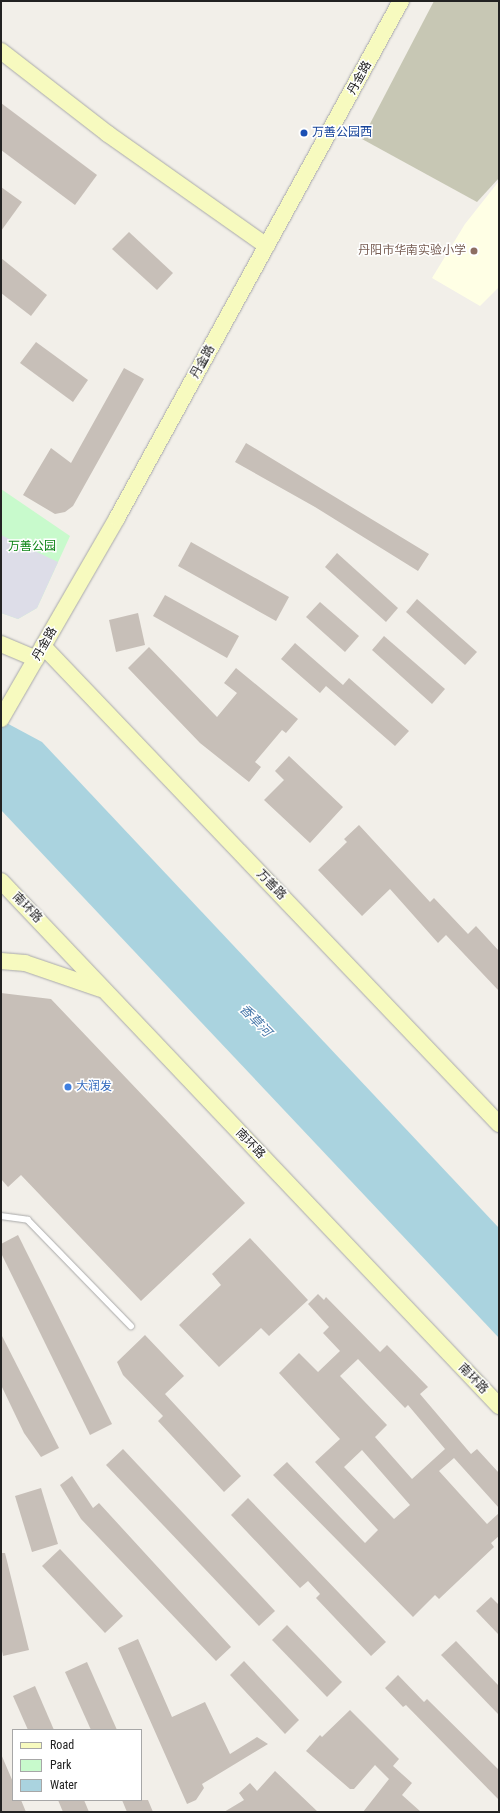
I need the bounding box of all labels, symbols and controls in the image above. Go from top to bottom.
street label: 丹金路 [345,59,375,97]
place label: 万善公园西 [312,126,372,140]
marker: 万善公园西 [299,128,309,138]
place label: 丹阳市华南实验小学 [358,244,466,258]
marker: 丹阳市华南实验小学 [469,246,479,256]
street label: 丹金路 [188,343,218,381]
park label: 万善公园 [8,540,56,554]
street label: 丹金路 [30,625,60,663]
street label: 万善路 [253,867,289,903]
street label: 南环路 [9,890,45,926]
water label: 香草河 [236,1002,274,1040]
place label: 大润发 [76,1080,112,1094]
marker: 大润发 [63,1082,73,1092]
street label: 南环路 [232,1126,268,1162]
street label: 南环路 [455,1361,491,1397]
legend [12,1729,142,1801]
text: Road [50,1738,74,1752]
text: Park [50,1758,71,1772]
text: Water [50,1778,78,1792]

